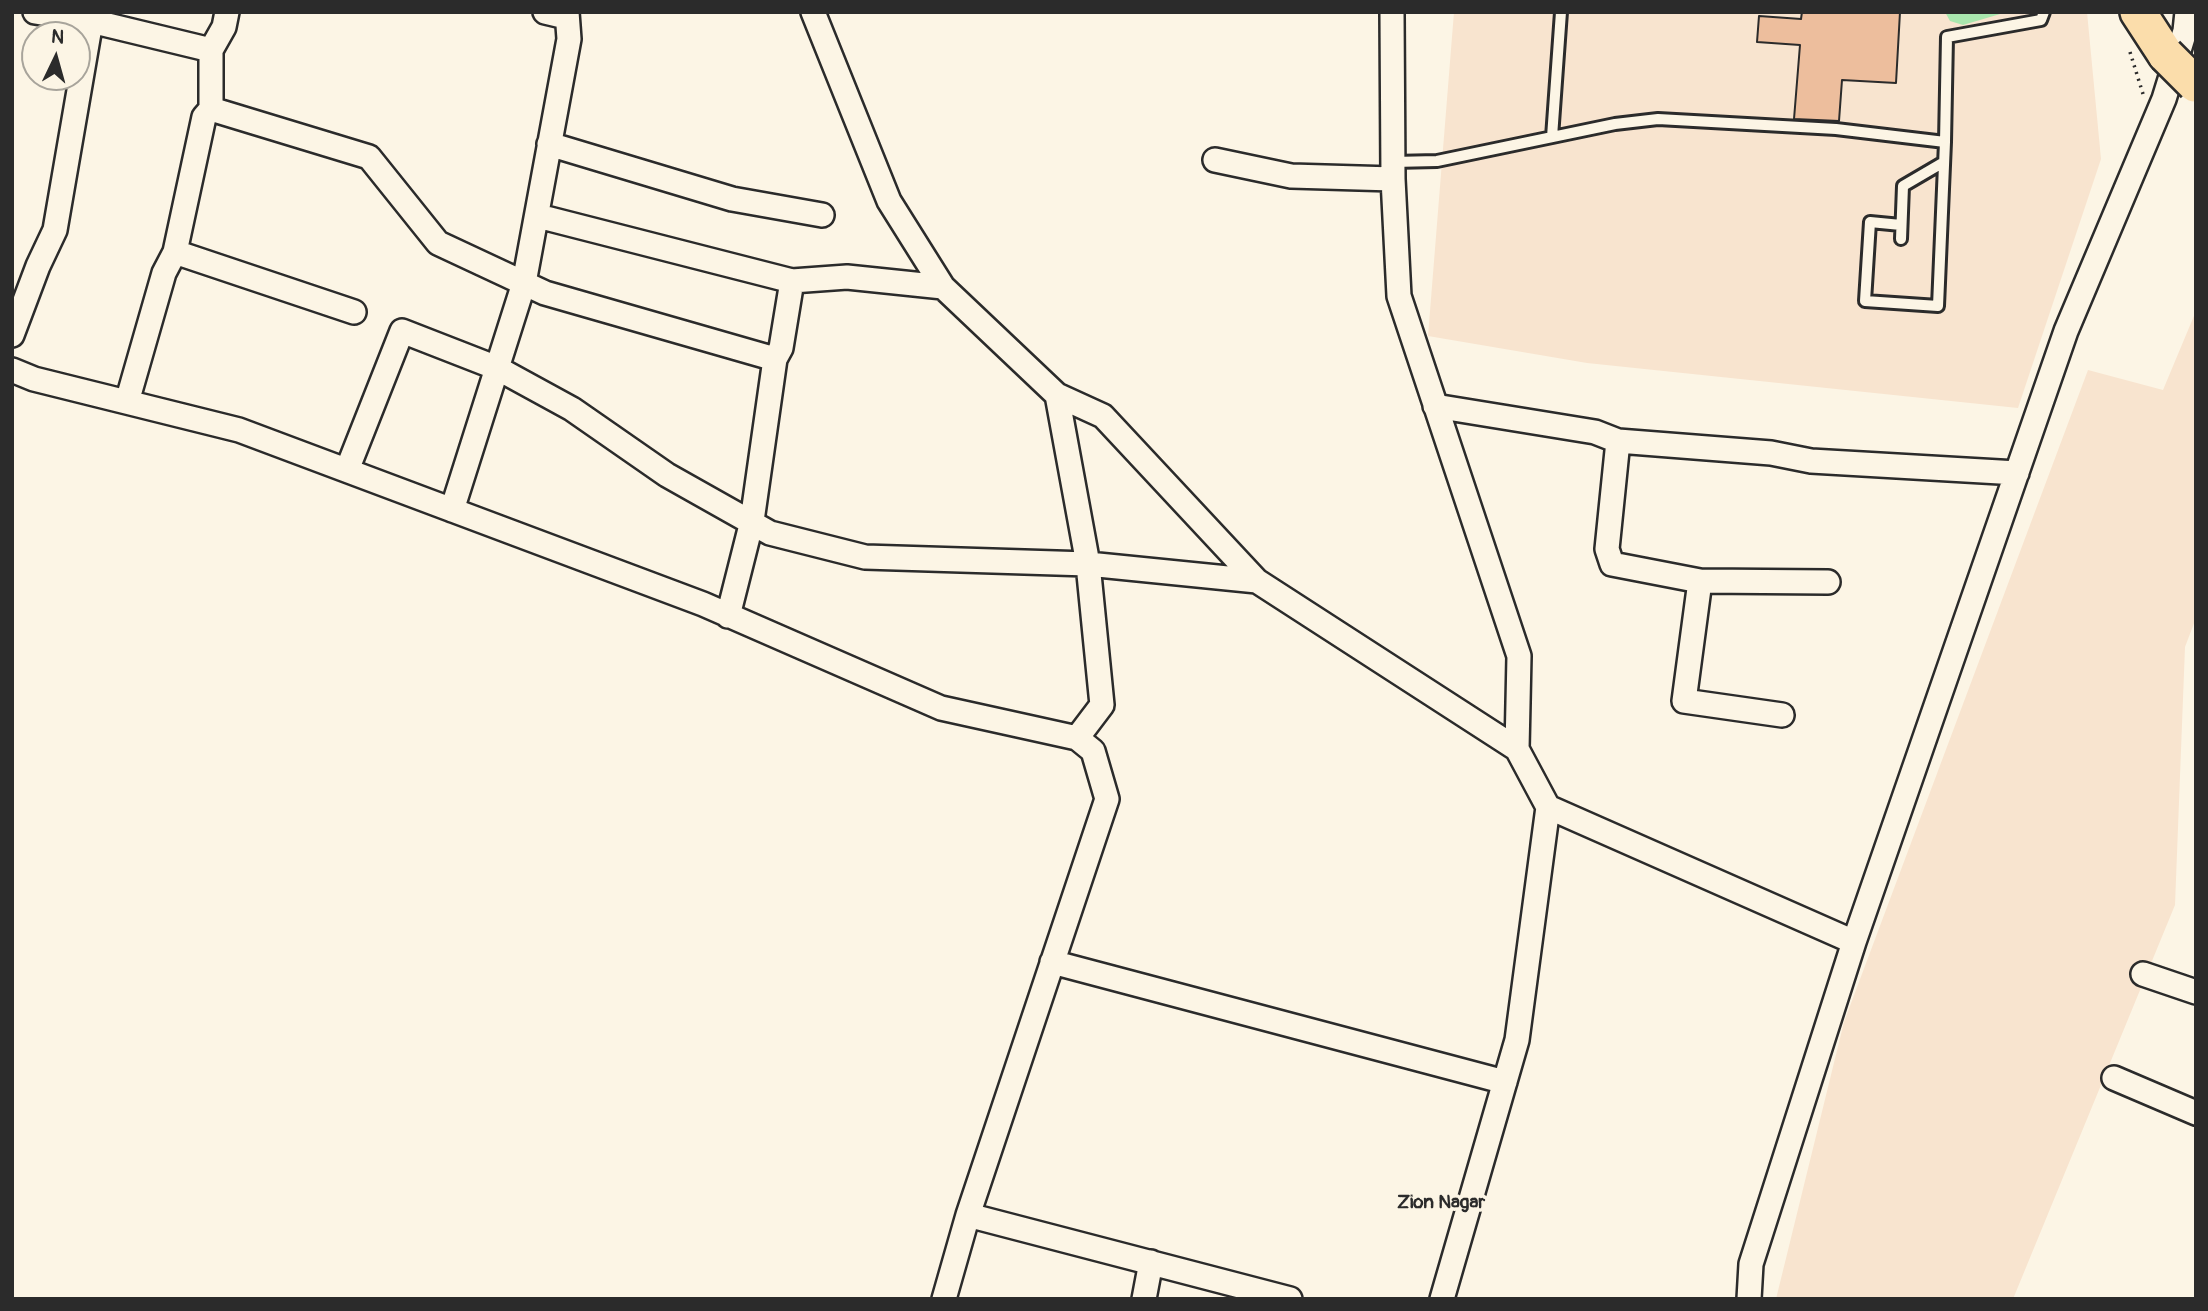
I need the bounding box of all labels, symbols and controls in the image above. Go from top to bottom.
north arrow [21,21,91,91]
text: N [50,25,65,50]
district label: Zion Nagar [1397,1192,1485,1214]

